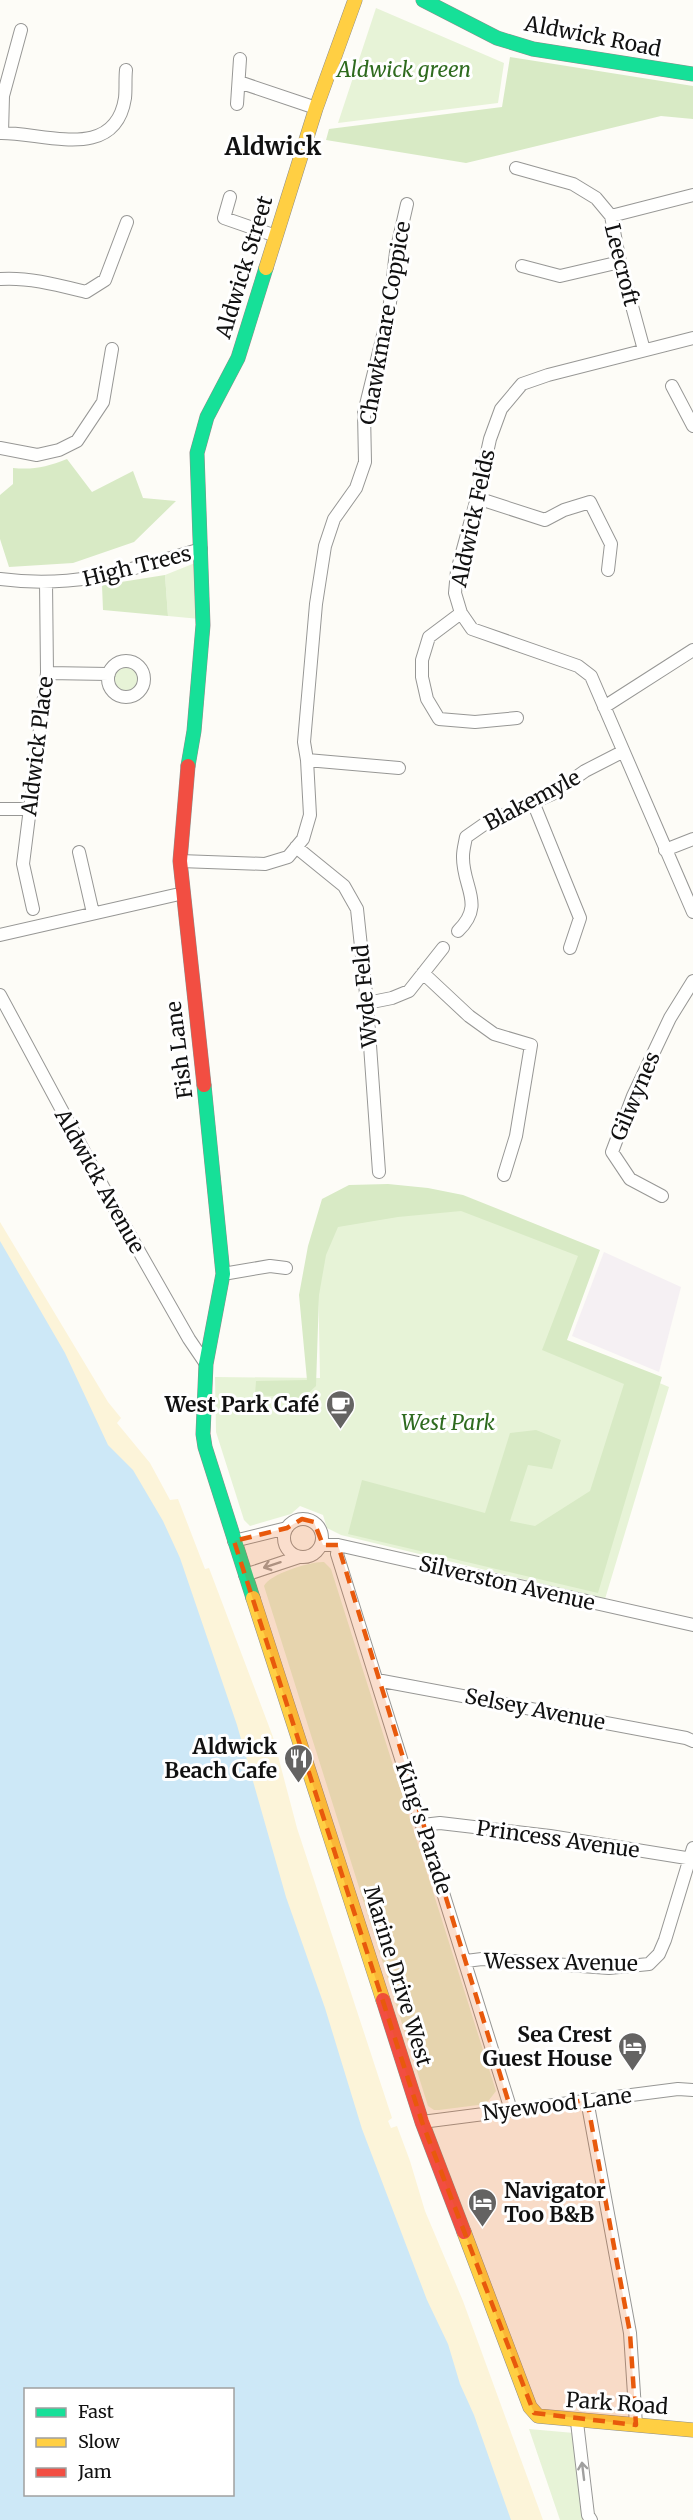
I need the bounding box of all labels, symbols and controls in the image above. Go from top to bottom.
street label: Aldwick Road [521,9,664,63]
park label: Aldwick green [335,56,471,83]
district label: Aldwick [224,131,322,162]
street label: Aldwick Street [209,192,278,342]
street label: Chawkmare Coppice [354,219,416,427]
street label: Leecroft [599,221,645,309]
street label: Aldwick Felds [445,447,501,590]
street label: High Trees [80,539,194,593]
street label: Aldwick Place [15,675,59,818]
street label: Blakemyle [479,763,585,837]
street label: Wyde Feld [347,943,383,1050]
street label: Fish Lane [160,1000,198,1100]
street label: Gilwynes [604,1047,666,1145]
street label: Aldwick Avenue [49,1103,151,1258]
cafe icon: West Park Café [324,1388,356,1430]
place label: West Park Café [164,1391,319,1418]
park label: West Park [401,1409,496,1436]
street label: Silverston Avenue [416,1550,598,1616]
one-way arrow [263,1561,282,1572]
street label: Selsey Avenue [463,1682,608,1736]
place label: Aldwick Beach Cafe [164,1733,277,1784]
restaurant icon: Aldwick Beach Cafe [282,1742,314,1784]
street label: King's Parade [390,1758,458,1898]
street label: Princess Avenue [475,1814,641,1864]
street label: Marine Drive West [358,1882,438,2070]
street label: Wessex Avenue [483,1947,638,1977]
place label: Sea Crest Guest House [483,2021,613,2072]
hotel icon: Sea Crest Guest House [617,2030,649,2072]
street label: Nyewood Lane [481,2081,633,2127]
place label: Navigator Too B&B [504,2177,606,2228]
hotel icon: Navigator Too B&B [467,2186,499,2228]
street label: Park Road [565,2386,669,2420]
legend [24,2388,234,2496]
text: Fast [78,2400,114,2423]
text: Slow [78,2430,121,2453]
text: Jam [77,2460,112,2483]
one-way arrow [577,2462,588,2482]

